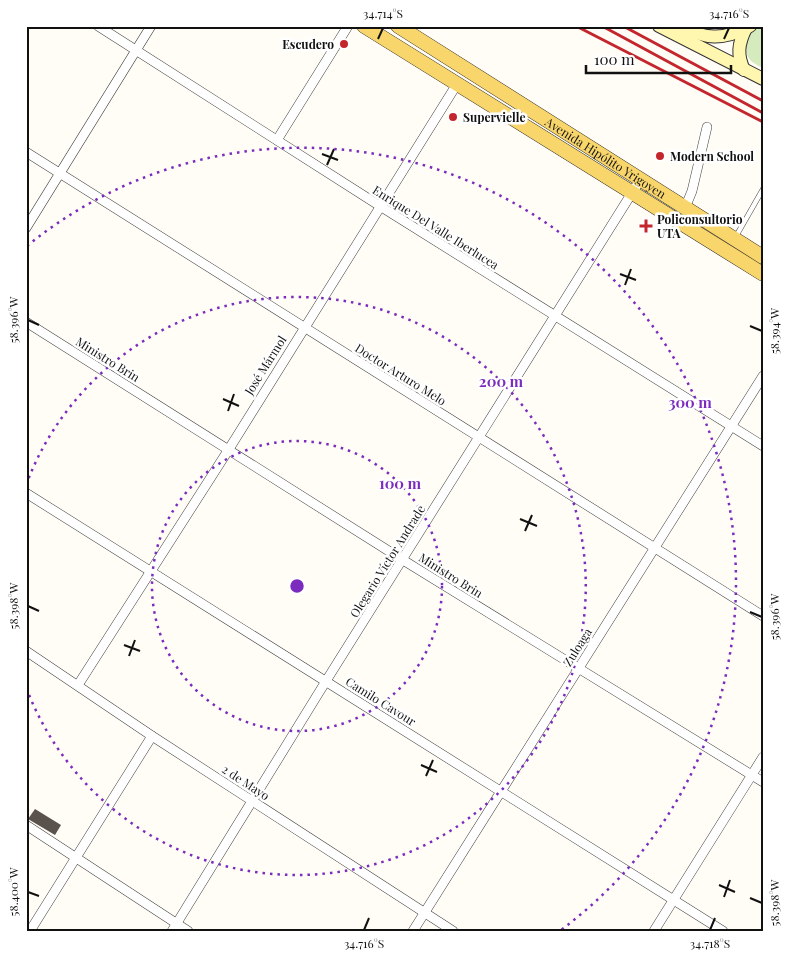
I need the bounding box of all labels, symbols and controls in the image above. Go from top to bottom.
text: 34.714°S [363,5,403,21]
text: 34.716°S [709,5,749,21]
place label: Escudero [282,36,334,52]
marker: Escudero [338,38,350,50]
scale bar [586,42,732,74]
text: 100 m [594,49,635,69]
place label: Supervielle [463,109,525,125]
marker: Supervielle [447,111,459,123]
street label: Avenida Hipólito Yrigoyen [542,113,669,202]
place label: Modern School [670,148,754,164]
marker: Modern School [654,150,666,162]
street label: Enrique Del Valle Iberlucea [370,182,502,272]
place label: Policonsultorio UTA [657,211,743,241]
marker: Policonsultorio UTA [639,219,653,233]
text: 58.396°W [5,297,21,343]
text: 58.394°W [766,308,782,354]
street label: José Mármol [240,332,290,398]
street label: Ministro Brin [73,333,143,385]
street label: Doctor Arturo Melo [352,340,450,409]
text: 200 m [479,371,524,391]
text: 300 m [668,392,712,412]
text: 100 m [379,473,422,493]
street label: Olegario Víctor Andrade [346,502,428,620]
street label: Ministro Brin [416,549,486,601]
centre of rings [288,577,306,595]
text: 58.398°W [5,582,21,629]
text: 58.396°W [766,594,782,640]
street label: Zuloaga [559,625,595,669]
street label: Camilo Cavour [343,673,420,729]
street label: 2 de Mayo [219,761,273,804]
text: 58.400°W [5,867,21,917]
text: 58.398°W [766,879,782,926]
text: 34.716°S [344,935,384,951]
text: 34.718°S [690,935,730,951]

